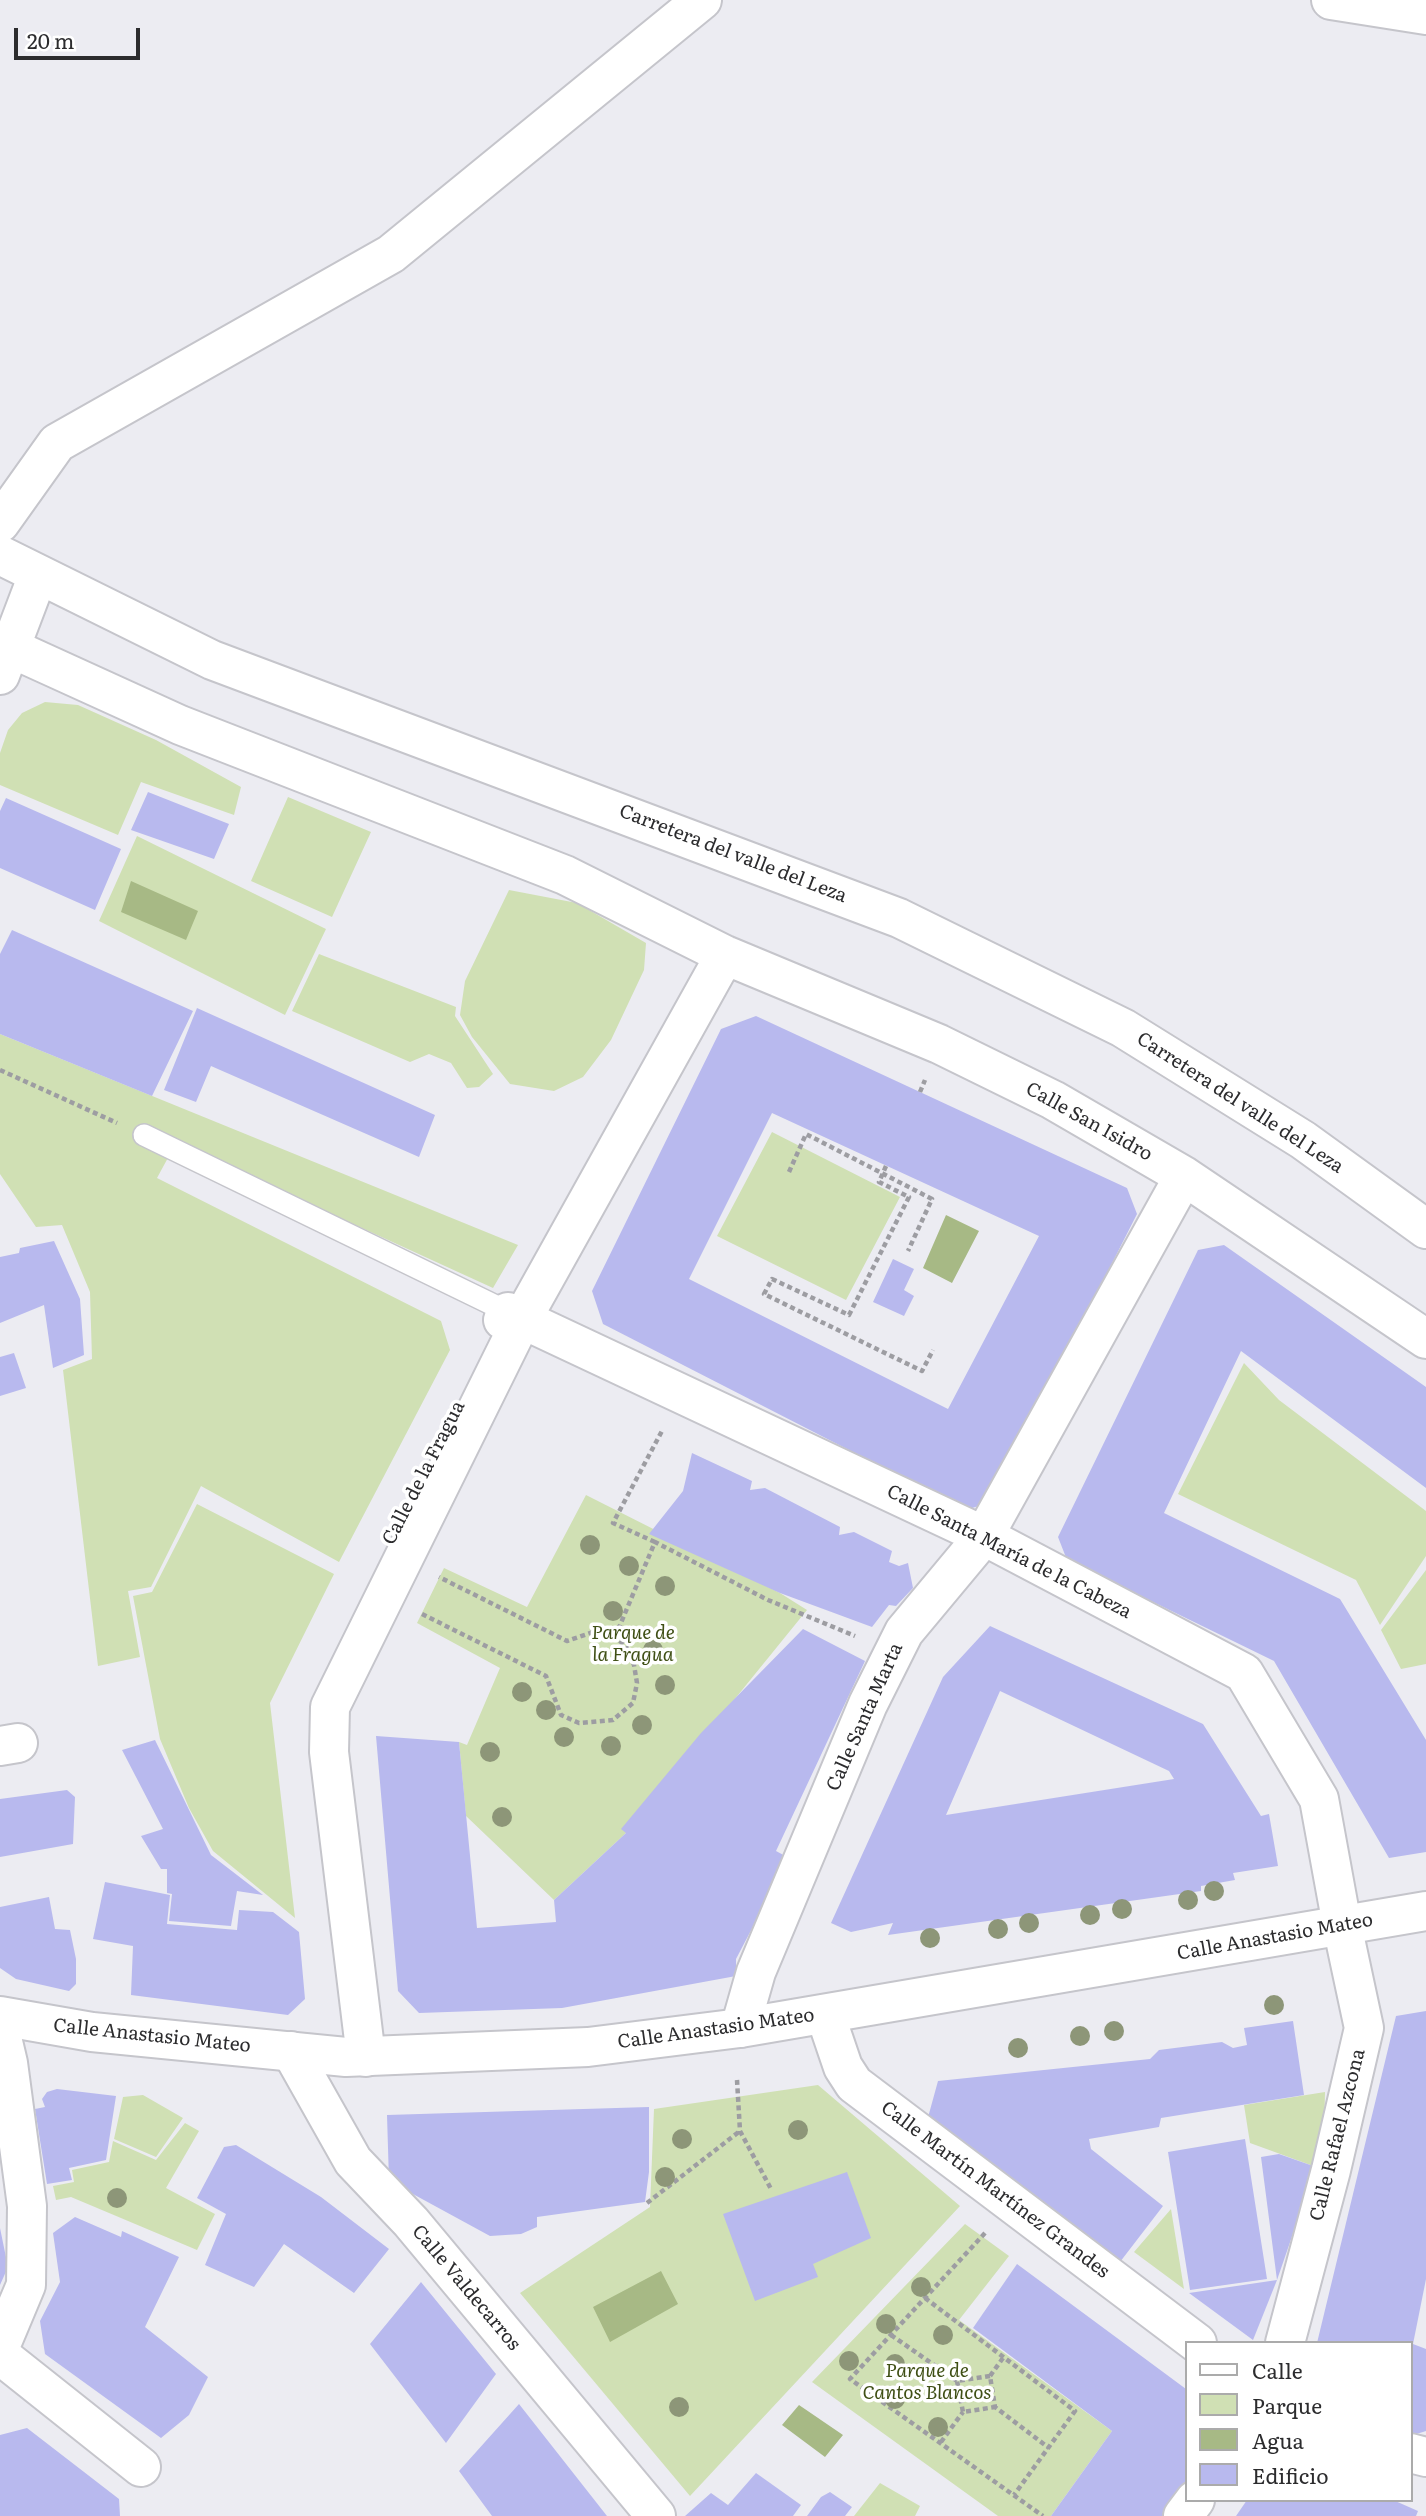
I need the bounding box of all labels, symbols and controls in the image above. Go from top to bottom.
scale bar [18,14,144,58]
text: 20 m [27,24,74,55]
street label: Carretera del valle del Leza [616,800,850,908]
street label: Carretera del valle del Leza [1132,1028,1348,1178]
street label: Calle San Isidro [1022,1078,1156,1166]
street label: Calle de la Fragua [378,1397,470,1549]
street label: Calle Santa María de la Cabeza [883,1480,1135,1624]
park label: Parque de la Fragua [591,1622,675,1666]
street label: Calle Santa Marta [822,1639,908,1795]
street label: Calle Anastasio Mateo [1175,1909,1375,1965]
street label: Calle Anastasio Mateo [616,2004,816,2054]
street label: Calle Anastasio Mateo [52,2014,252,2058]
street label: Calle Rafael Azcona [1306,2047,1370,2223]
street label: Calle Martín Martínez Grandes [876,2097,1114,2283]
street label: Calle Valdecarros [407,2221,525,2355]
legend [1184,2341,1412,2502]
text: Calle [1252,2354,1303,2385]
park label: Parque de Cantos Blancos [863,2360,991,2404]
text: Parque [1252,2389,1322,2420]
text: Agua [1252,2424,1304,2455]
text: Edificio [1252,2459,1328,2490]

